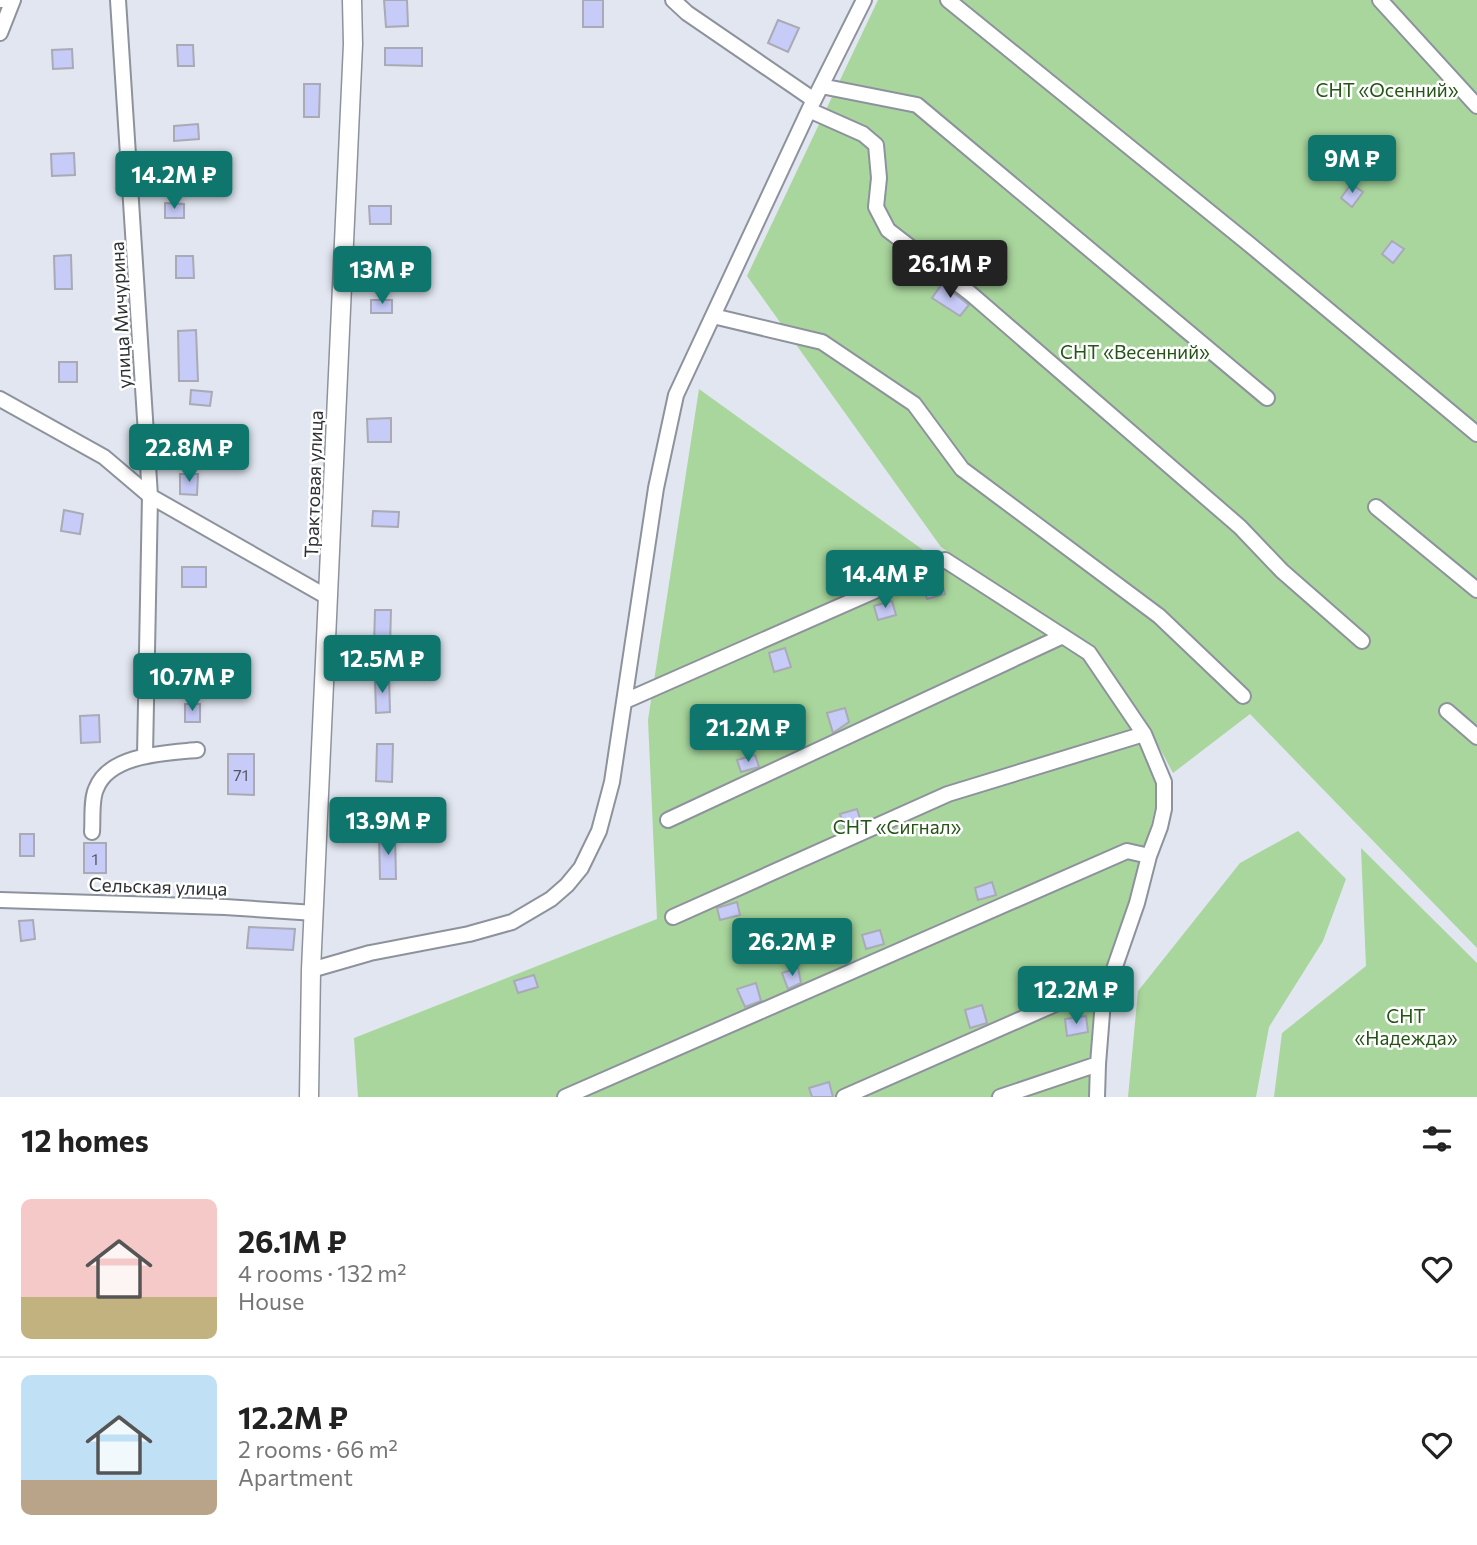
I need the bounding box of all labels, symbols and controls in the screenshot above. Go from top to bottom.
park label: СНТ «Осенний» [1315,78,1459,101]
pin: 9M ₽ [1311,136,1393,195]
text: 9M ₽ [1324,144,1380,172]
pin: 14.2M ₽ [109,152,239,211]
text: 14.2M ₽ [131,160,217,188]
pin: 26.1M ₽ [885,240,1015,300]
street label: улица Мичурина [105,241,135,389]
pin: 13M ₽ [333,246,431,306]
text: 26.1M ₽ [908,249,992,277]
text: 13M ₽ [349,255,415,283]
park label: СНТ «Весенний» [1060,340,1210,363]
street label: Трактовая улица [299,410,327,558]
pin: 22.8M ₽ [124,424,254,484]
text: 22.8M ₽ [145,433,233,461]
pin: 14.4M ₽ [820,550,950,610]
text: 14.4M ₽ [842,559,928,587]
pin: 12.5M ₽ [317,636,447,695]
text: 12.5M ₽ [340,644,424,672]
pin: 10.7M ₽ [127,654,257,713]
text: 10.7M ₽ [149,662,235,690]
pin: 21.2M ₽ [683,704,813,764]
text: 21.2M ₽ [706,713,790,741]
house number: 71 [233,765,249,784]
pin: 13.9M ₽ [323,798,453,857]
text: 13.9M ₽ [345,806,431,834]
park label: СНТ «Сигнал» [833,815,961,838]
house number: 1 [92,849,98,868]
street label: Сельская улица [88,872,228,900]
pin: 26.2M ₽ [727,918,857,978]
text: 26.2M ₽ [748,927,836,955]
pin: 12.2M ₽ [1011,967,1141,1026]
text: 12.2M ₽ [1034,975,1118,1003]
park label: СНТ «Надежда» [1355,1004,1458,1049]
icon: filters [1418,1120,1456,1158]
text: 12 homes [21,1121,149,1158]
text: 26.1M ₽ [238,1222,347,1259]
icon: home [77,1227,161,1311]
icon: heart [1418,1250,1456,1288]
text: 4 rooms · 132 m² [238,1259,407,1287]
text: House [238,1287,304,1315]
text: 12.2M ₽ [238,1398,348,1435]
icon: home [77,1403,161,1487]
icon: heart [1418,1426,1456,1464]
text: 2 rooms · 66 m² [238,1435,398,1463]
text: Apartment [238,1463,353,1491]

